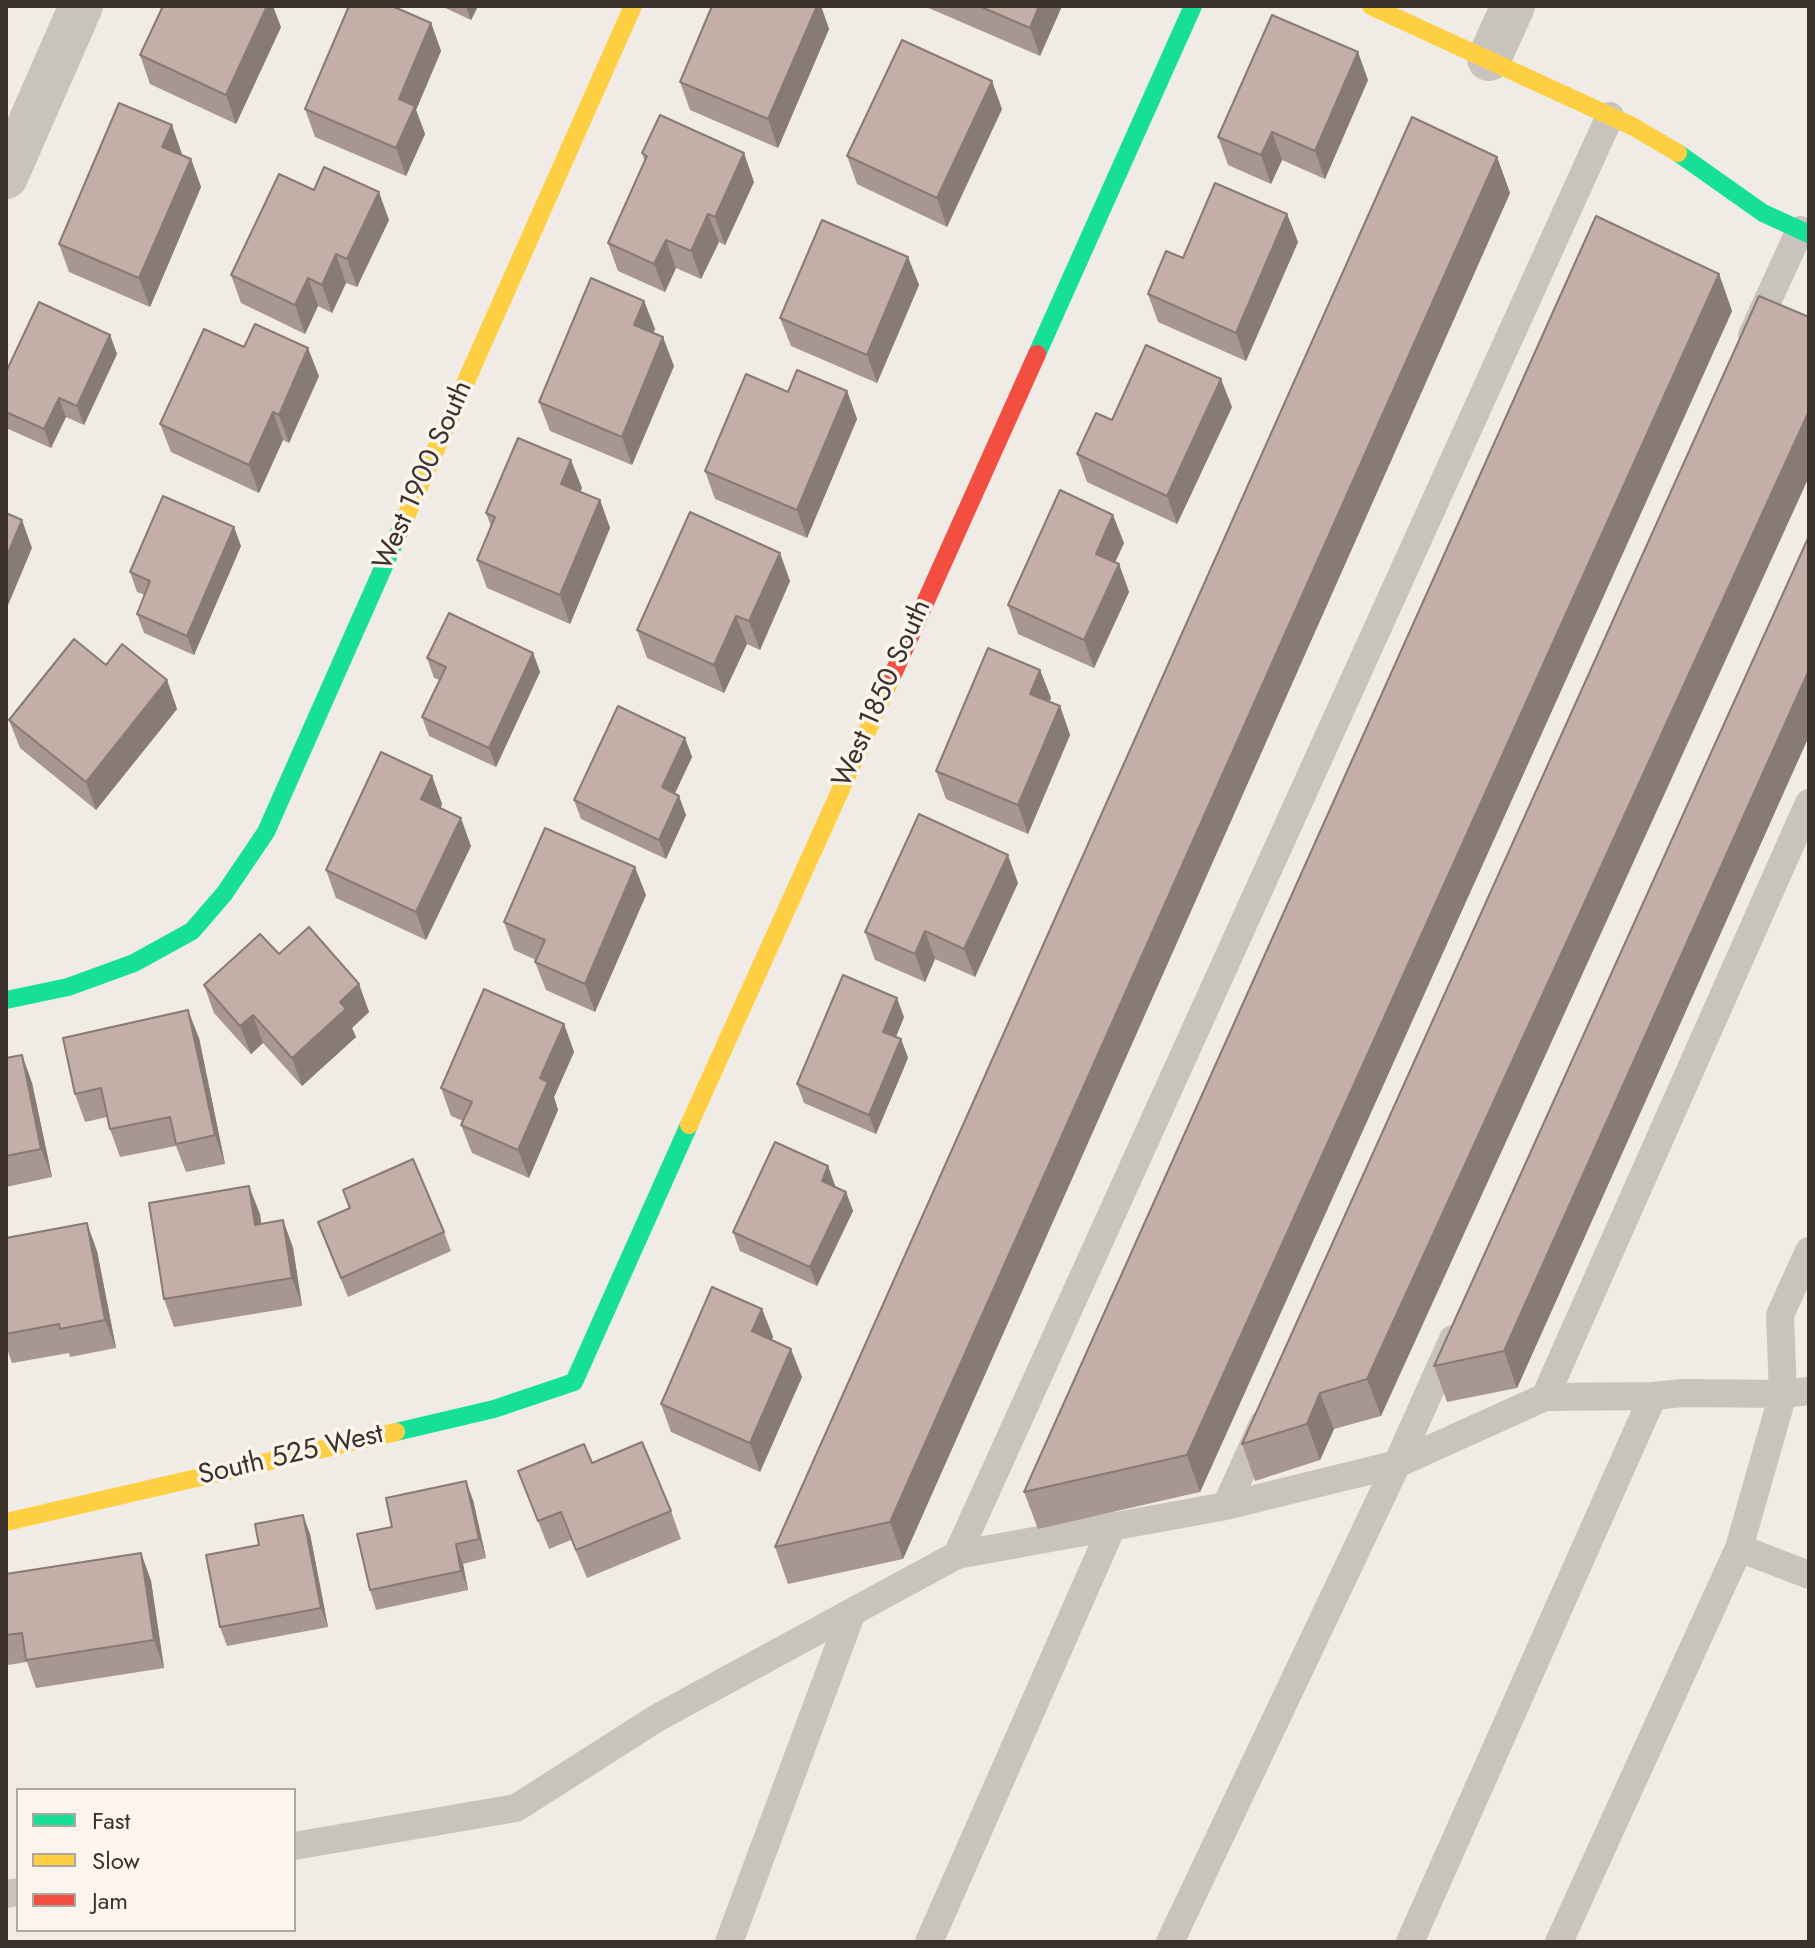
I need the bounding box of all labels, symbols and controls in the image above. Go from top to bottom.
street label: West 1900 South [367,376,481,576]
street label: West 1850 South [827,595,939,793]
street label: South 525 West [195,1418,387,1494]
legend [16,1788,296,1932]
text: Fast [92,1803,130,1838]
text: Slow [92,1843,140,1878]
text: Jam [92,1883,128,1918]

